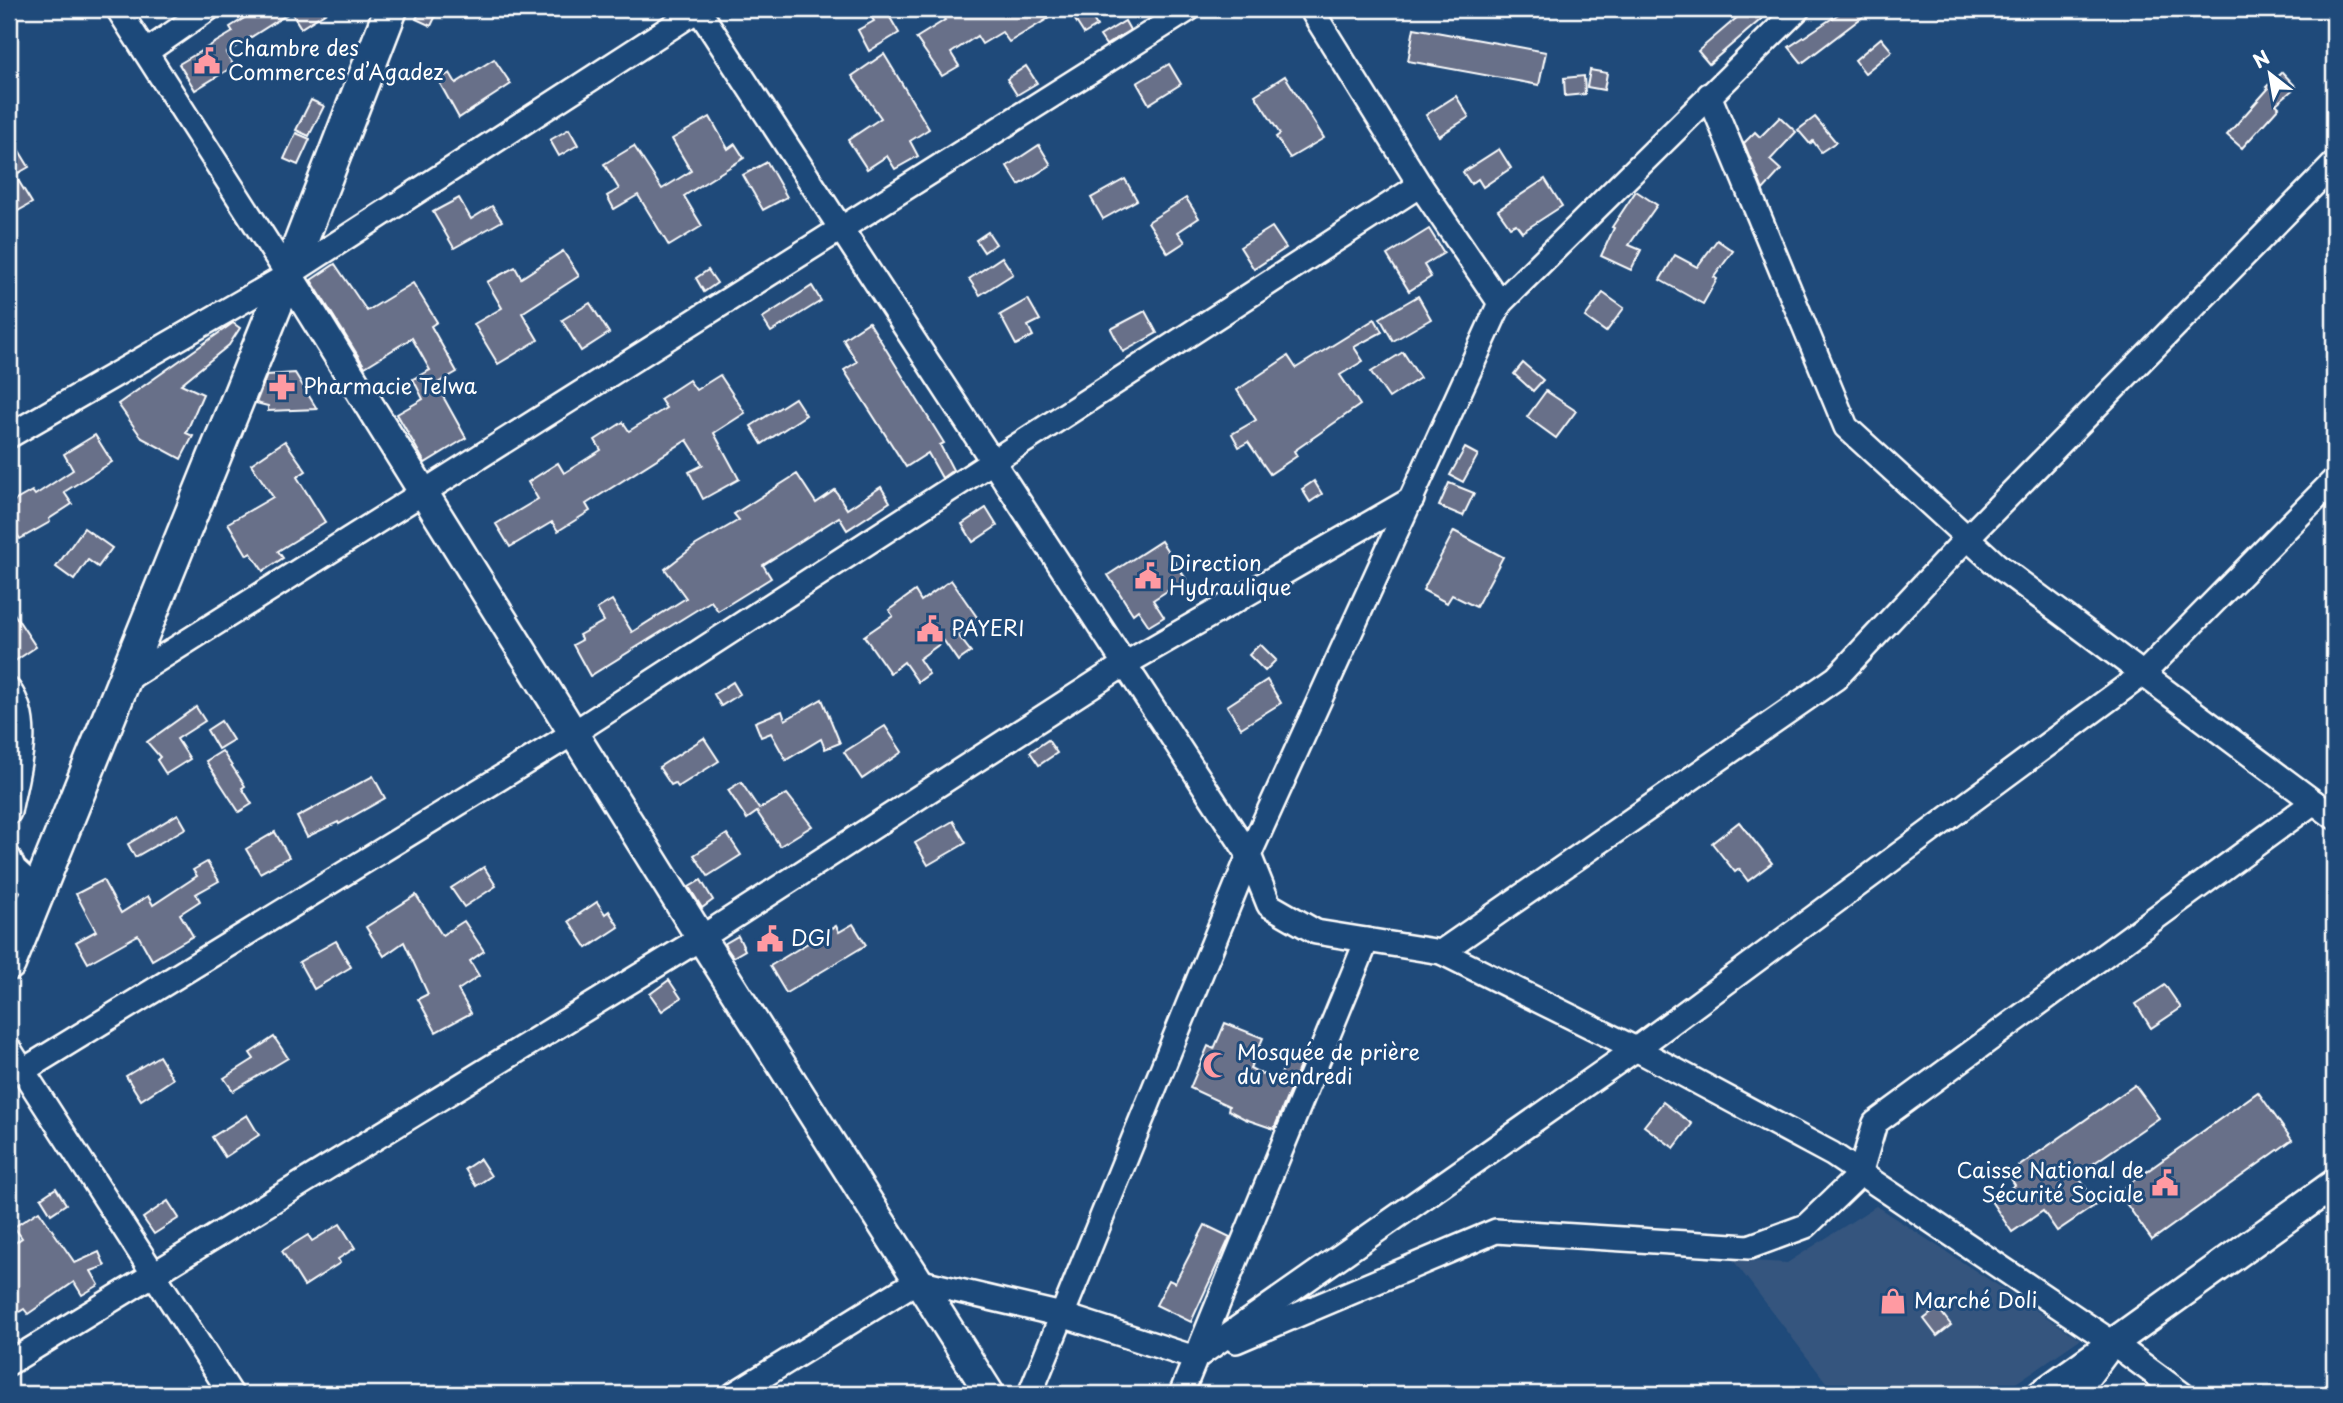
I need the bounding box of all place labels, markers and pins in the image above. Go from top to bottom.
place label: Chambre des Commerces d’Agadez [228,31,443,87]
public building icon: Chambre des Commerces d’Agadez [192,46,222,76]
place label: Pharmacie Telwa [303,369,477,401]
pharmacy icon: Pharmacie Telwa [267,372,297,402]
place label: Direction Hydraulique [1169,546,1291,602]
public building icon: Direction Hydraulique [1133,561,1163,591]
place label: PAYERI [951,611,1025,643]
public building icon: PAYERI [915,614,945,644]
place label: DGI [791,921,832,953]
public building icon: DGI [755,924,785,954]
place label: Mosquée de prière du vendredi [1237,1035,1420,1091]
mosque icon: Mosquée de prière du vendredi [1201,1050,1231,1080]
place label: Caisse National de Sécurité Sociale [1956,1153,2144,1209]
public building icon: Caisse National de Sécurité Sociale [2150,1168,2180,1198]
place label: Marché Doli [1914,1283,2037,1315]
shop icon: Marché Doli [1878,1286,1908,1316]

